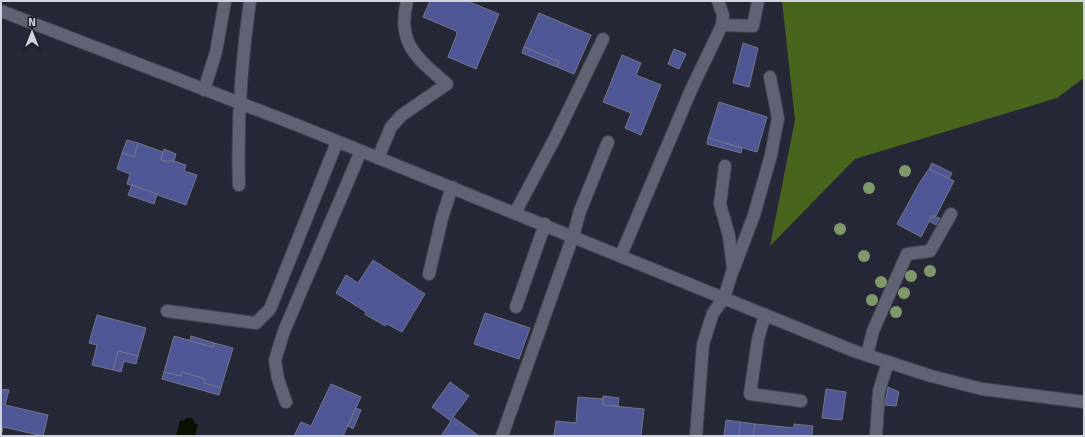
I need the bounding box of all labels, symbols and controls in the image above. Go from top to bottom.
north arrow [12,12,52,52]
text: N [28,16,36,29]

